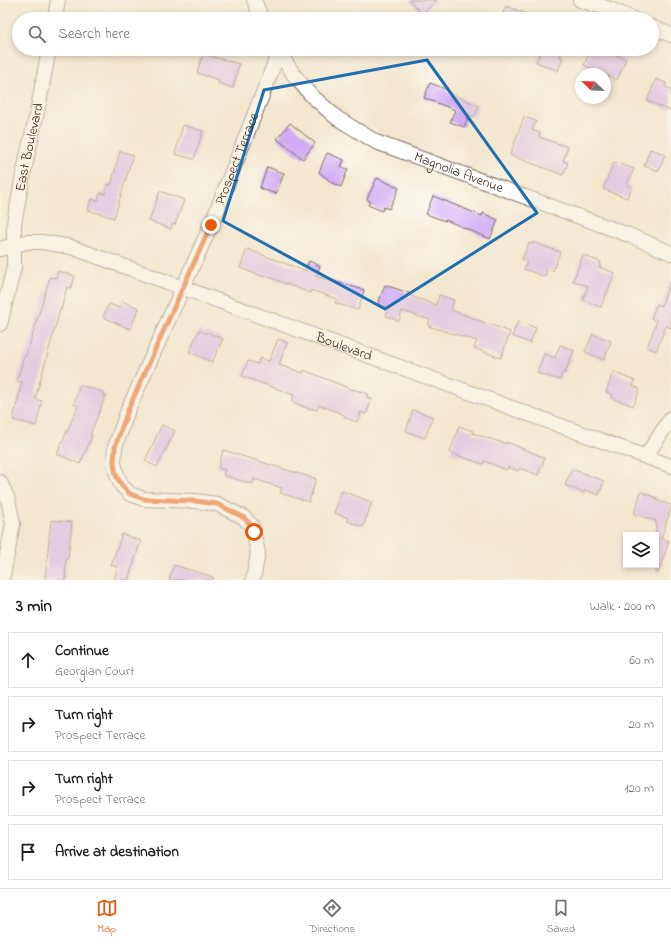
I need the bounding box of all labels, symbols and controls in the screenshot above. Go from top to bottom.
search box [12,12,659,56]
icon: search [26,23,48,45]
text: Search here [58,23,130,45]
north arrow [575,68,611,104]
street label: East Boulevard [10,101,49,193]
street label: Prospect Terrace [209,109,265,208]
street label: Magnolia Avenue [411,146,507,199]
route end [202,216,220,234]
street label: Boulevard [312,326,375,367]
route start [245,523,263,541]
map controls [623,532,659,568]
button: layers [623,532,659,568]
text: 3 min [16,594,52,619]
text: Walk · 200 m [590,597,655,616]
text: Continue [55,640,109,662]
icon: ahead [17,649,39,671]
text: 60 m [629,651,654,670]
text: Georgian Court [55,662,134,681]
text: Turn right [55,704,113,726]
icon: right [17,713,39,735]
text: 20 m [629,715,654,734]
text: Prospect Terrace [55,726,145,745]
text: Turn right [55,768,113,790]
icon: right [17,777,39,799]
text: 120 m [624,779,654,798]
text: Prospect Terrace [55,790,145,809]
icon: arrive [17,841,39,863]
text: Arrive at destination [55,841,179,863]
tab: Map [96,897,118,937]
tab: Directions [309,897,355,937]
tab: Saved [547,897,575,937]

